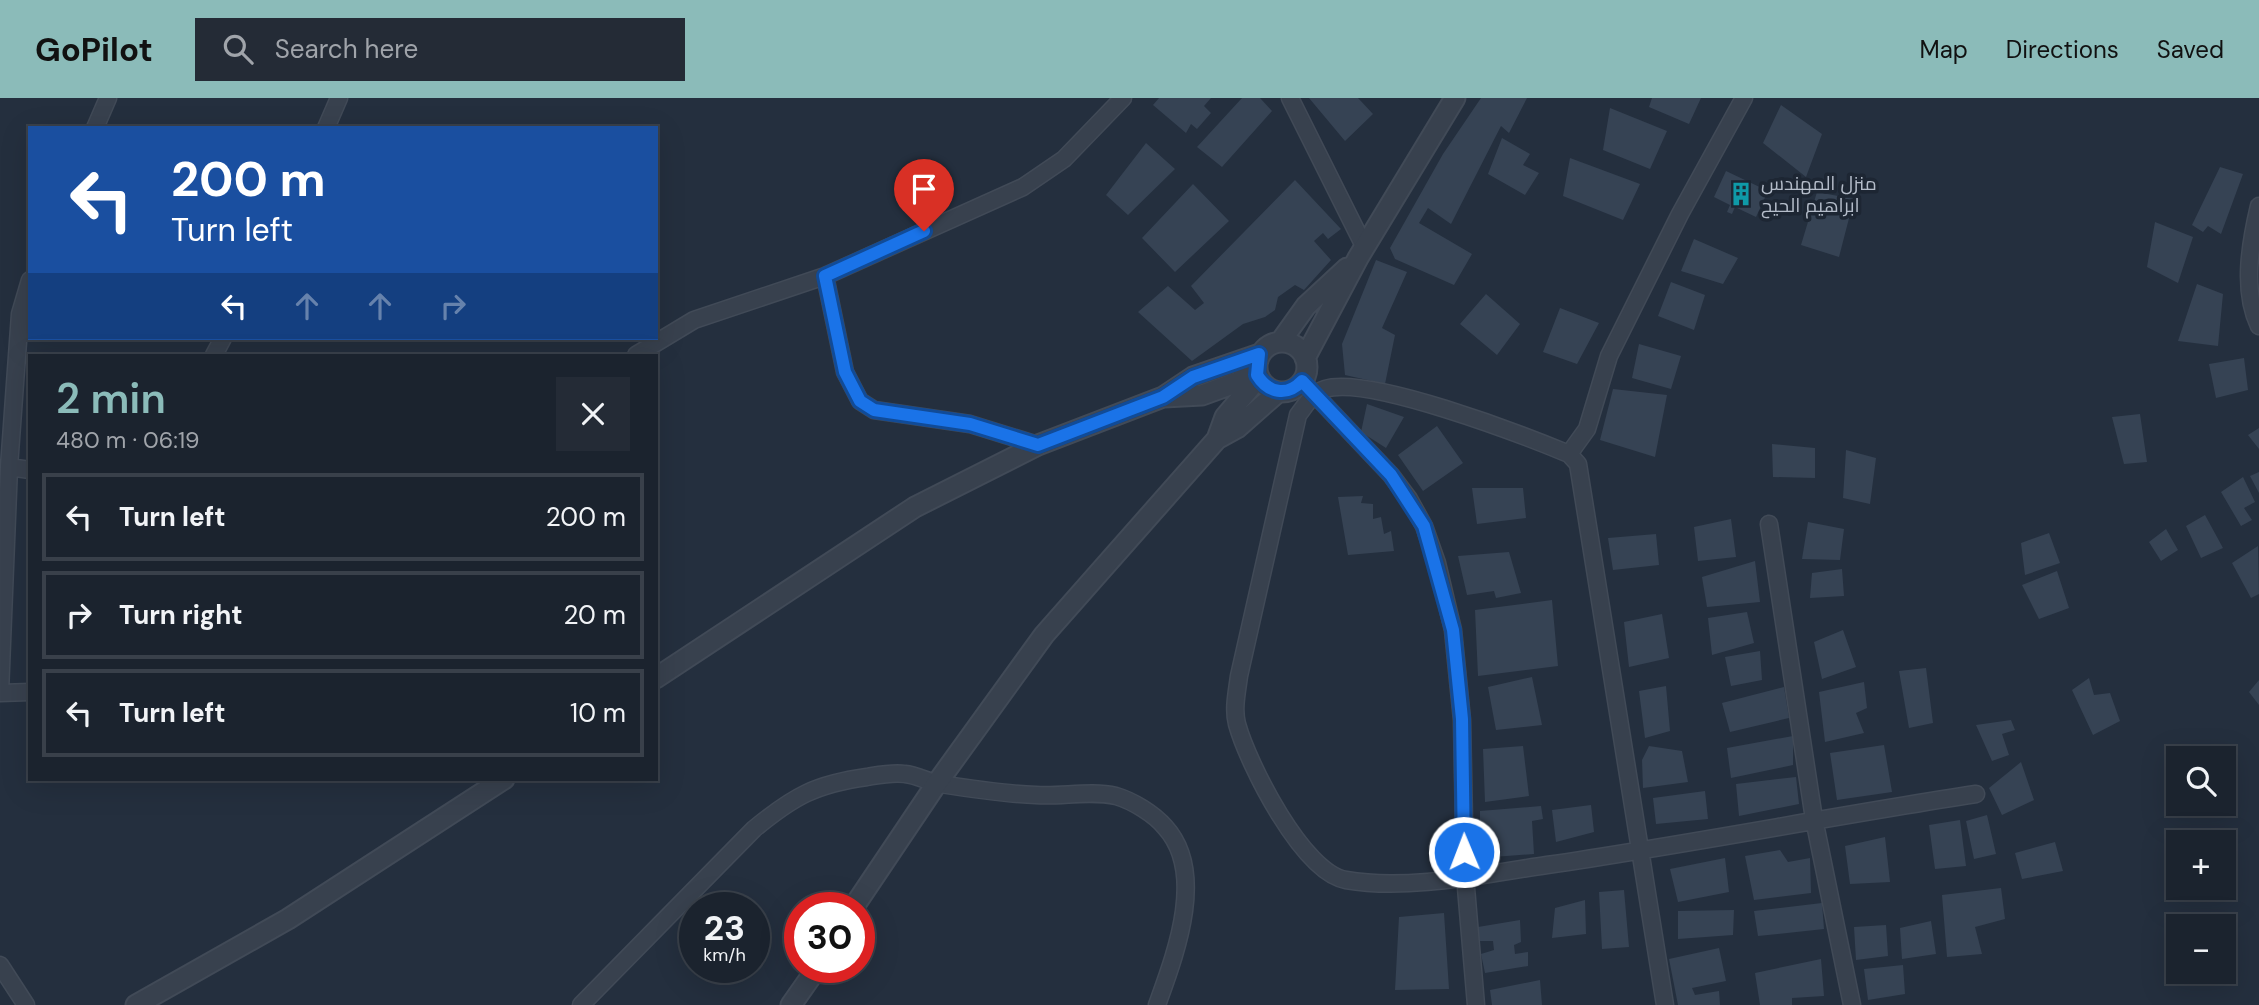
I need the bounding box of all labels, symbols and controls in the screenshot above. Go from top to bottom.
search box [195,18,685,81]
text: GoPilot [35,28,153,71]
icon: search [219,30,257,68]
text: Search here [275,32,418,66]
text: Map [1920,34,1968,65]
text: Directions [2006,34,2119,65]
text: Saved [2157,34,2224,65]
text: 200 m [171,147,326,211]
icon: left [56,154,147,245]
pin [894,159,954,231]
icon: arrive [905,170,943,208]
place label: منزل المهندس ابراهيم الحيح [1761,171,1877,219]
building icon: منزل المهندس ابراهيم الحيح [1727,180,1755,208]
text: Turn left [171,209,293,251]
icon: left [215,287,253,325]
icon: ahead [288,287,326,325]
icon: ahead [361,287,399,325]
icon: right [434,287,472,325]
text: 2 min [56,371,166,426]
button: close [556,377,630,451]
text: 480 m · 06:19 [56,425,200,455]
icon: left [60,498,98,536]
text: Turn left [119,500,226,534]
text: 200 m [546,500,626,534]
icon: right [60,596,98,634]
text: Turn right [119,598,243,632]
text: 20 m [563,598,626,632]
icon: left [60,694,98,732]
text: Turn left [119,696,226,730]
text: 10 m [570,696,626,730]
map controls [2166,746,2236,984]
button: search [2166,746,2236,816]
position arrow [1427,815,1501,889]
button: + [2166,830,2236,900]
speed limit sign: 30 [784,892,875,983]
text: 23 [704,905,745,951]
button: − [2166,914,2236,984]
text: km/h [703,943,746,967]

